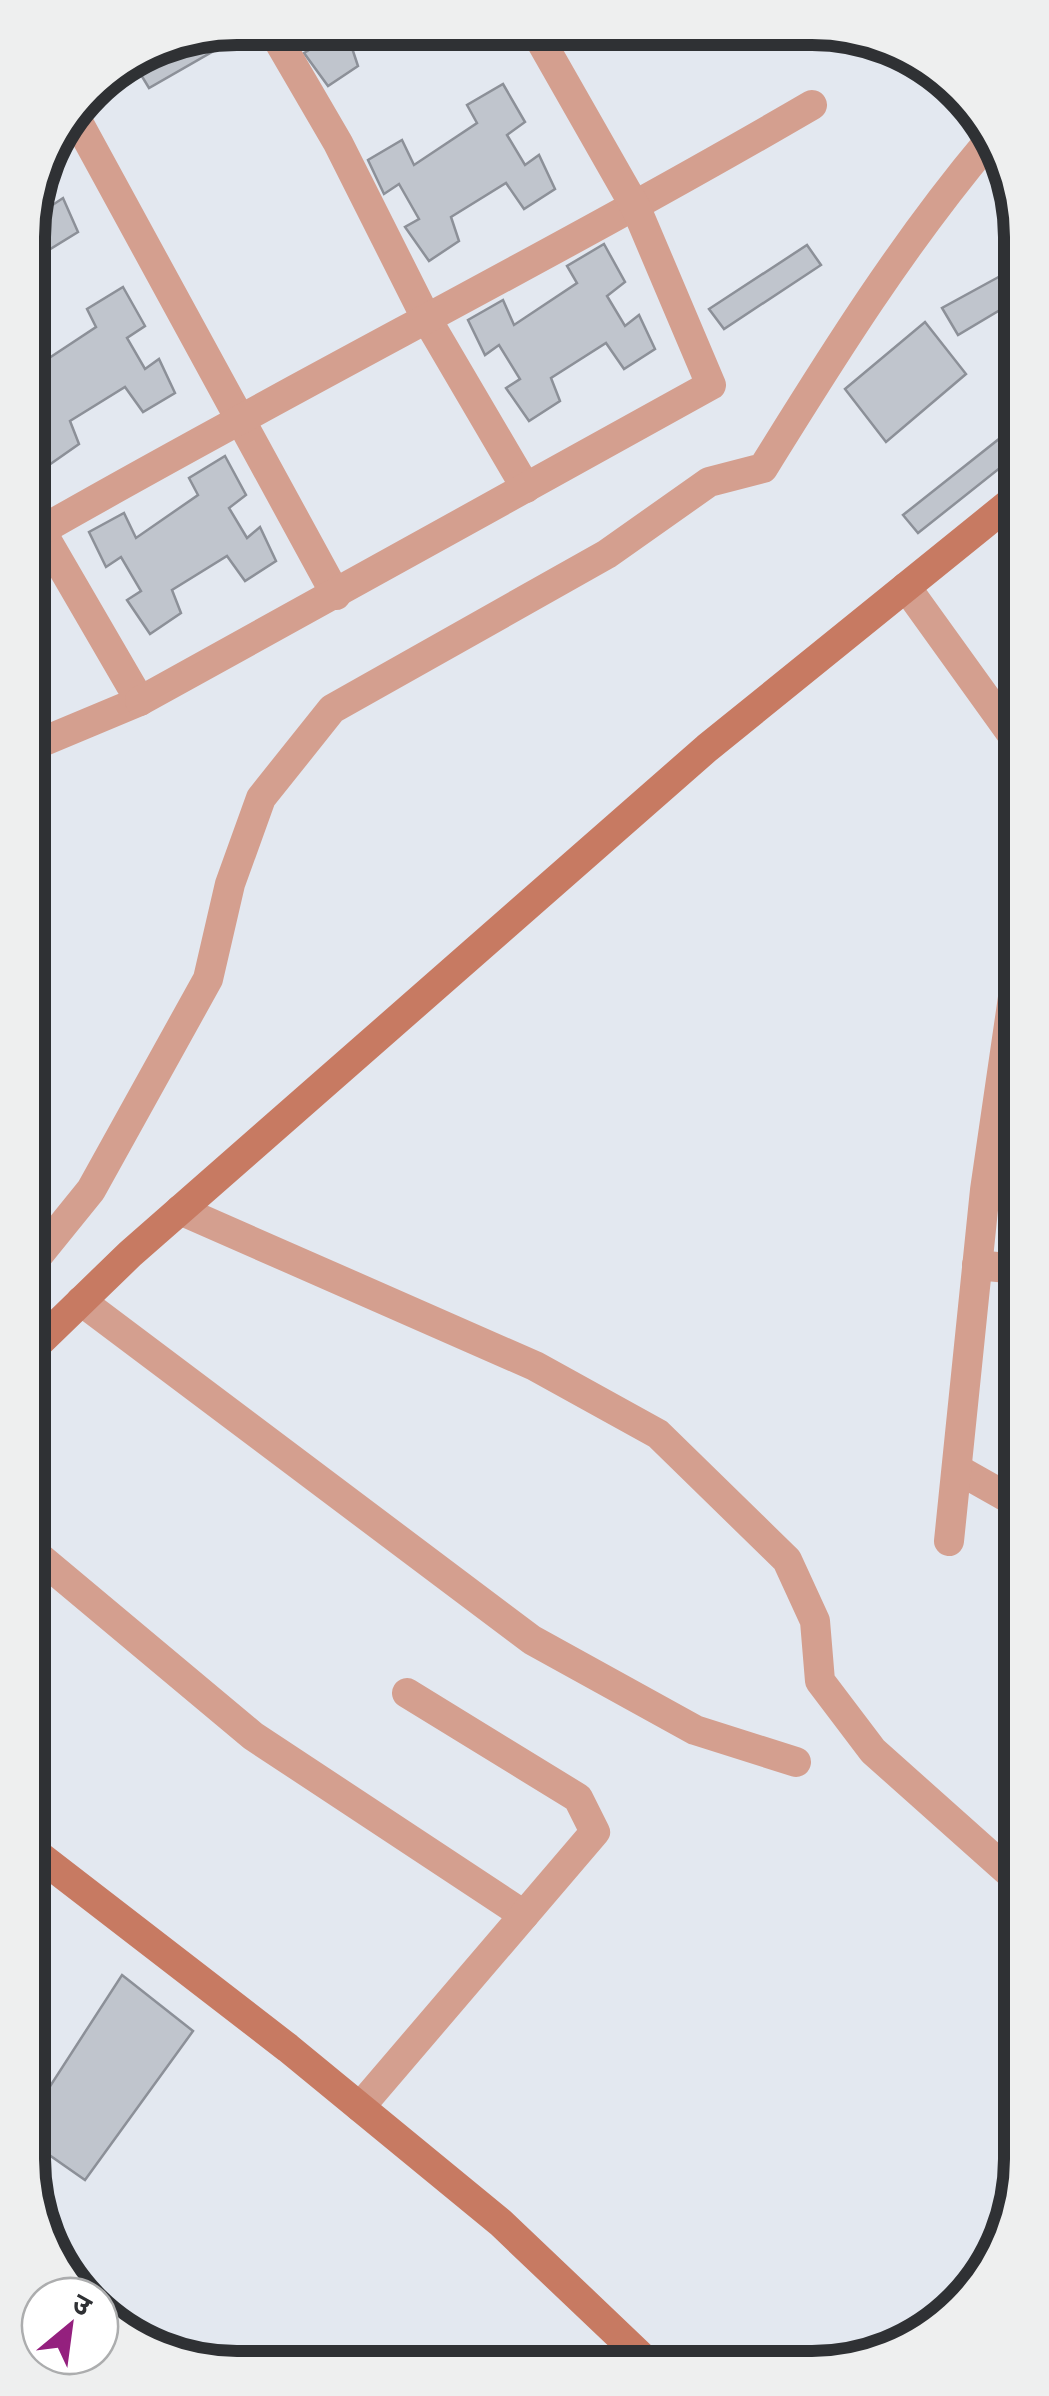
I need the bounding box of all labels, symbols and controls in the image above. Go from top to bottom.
north arrow [20,2276,120,2376]
text: उ [67,2286,98,2323]

